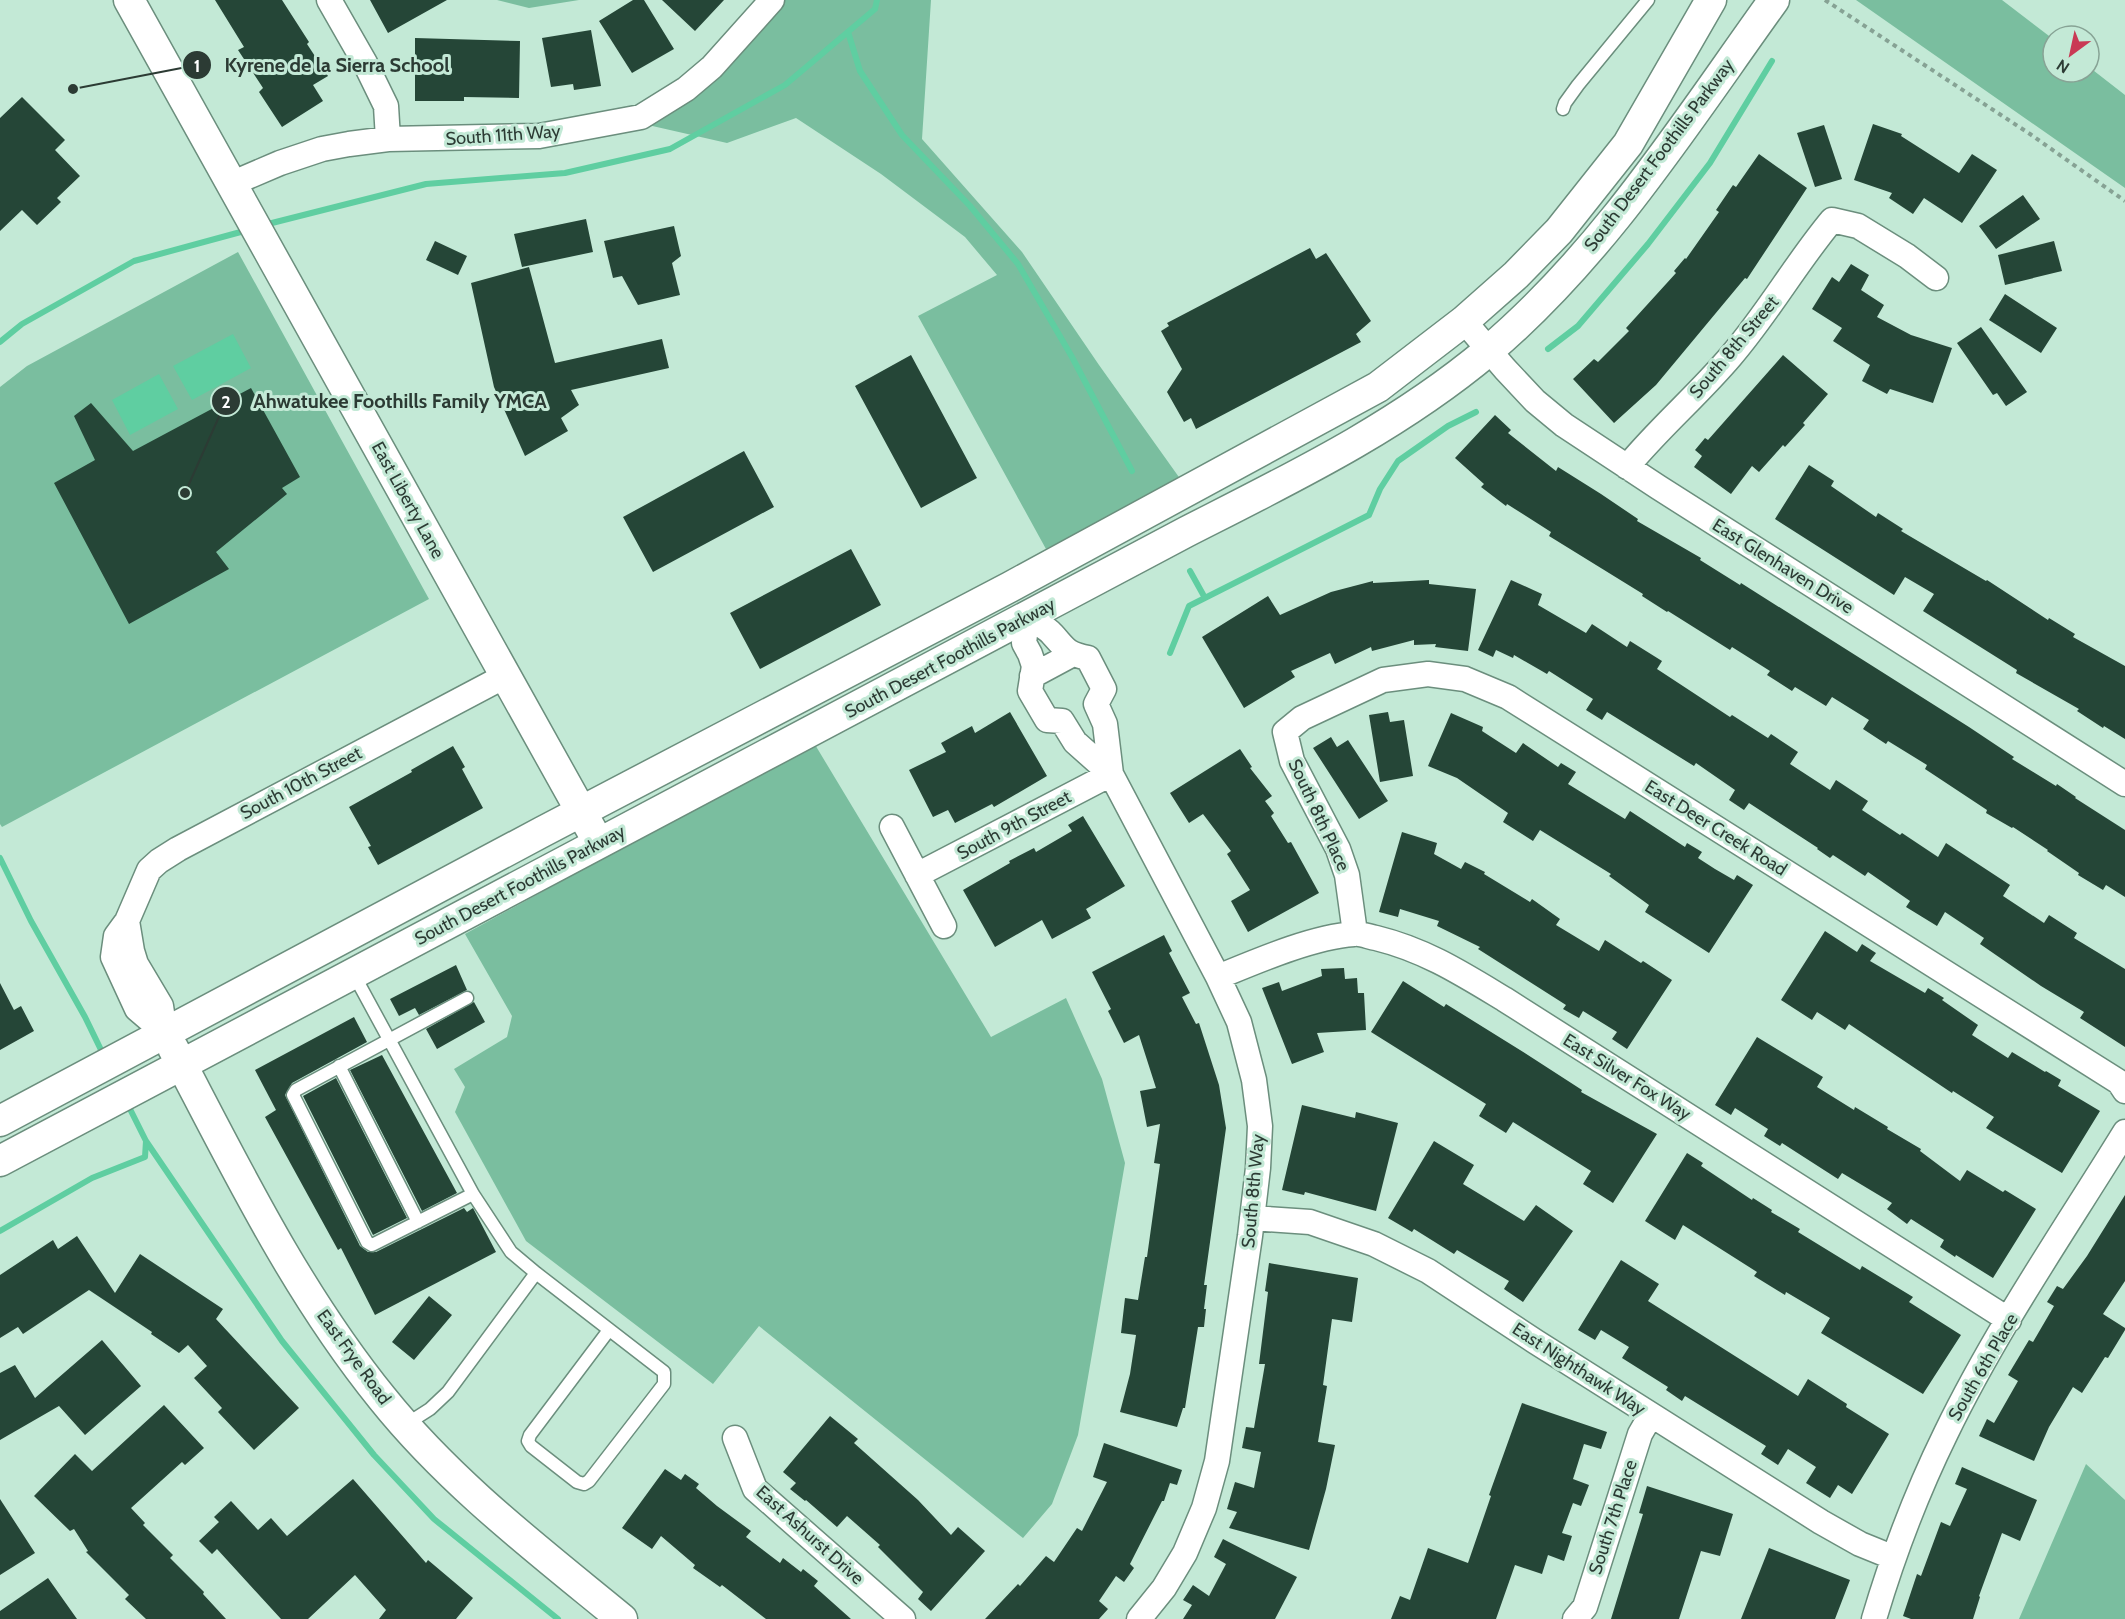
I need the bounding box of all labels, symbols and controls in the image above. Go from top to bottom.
north arrow [2041,24,2101,84]
callout: Kyrene de la Sierra School [182,46,461,84]
text: Kyrene de la Sierra School [225,53,449,77]
street label: South Desert Foothills Parkway [1579,54,1739,256]
text: 1 [194,55,200,77]
text: N [2053,55,2073,77]
street label: South 11th Way [445,120,561,150]
street label: South 8th Street [1685,291,1783,403]
callout: Ahwatukee Foothills Family YMCA [211,382,559,420]
text: Ahwatukee Foothills Family YMCA [253,389,547,413]
text: 2 [221,391,231,413]
street label: East Liberty Lane [367,438,449,562]
street label: East Glenhaven Drive [1708,514,1858,618]
street label: South Desert Foothills Parkway [841,593,1059,723]
street label: South 10th Street [237,742,365,824]
street label: South 8th Place [1283,756,1355,874]
street label: East Deer Creek Road [1641,775,1791,881]
street label: South 9th Street [953,786,1075,864]
street label: South Desert Foothills Parkway [411,820,629,950]
street label: East Silver Fox Way [1559,1029,1695,1125]
street label: South 8th Way [1237,1133,1269,1249]
street label: East Frye Road [312,1305,396,1409]
street label: South 6th Place [1943,1309,2023,1425]
street label: East Nighthawk Way [1508,1318,1650,1420]
street label: South 7th Place [1584,1457,1642,1577]
street label: East Ashurst Drive [752,1481,868,1589]

